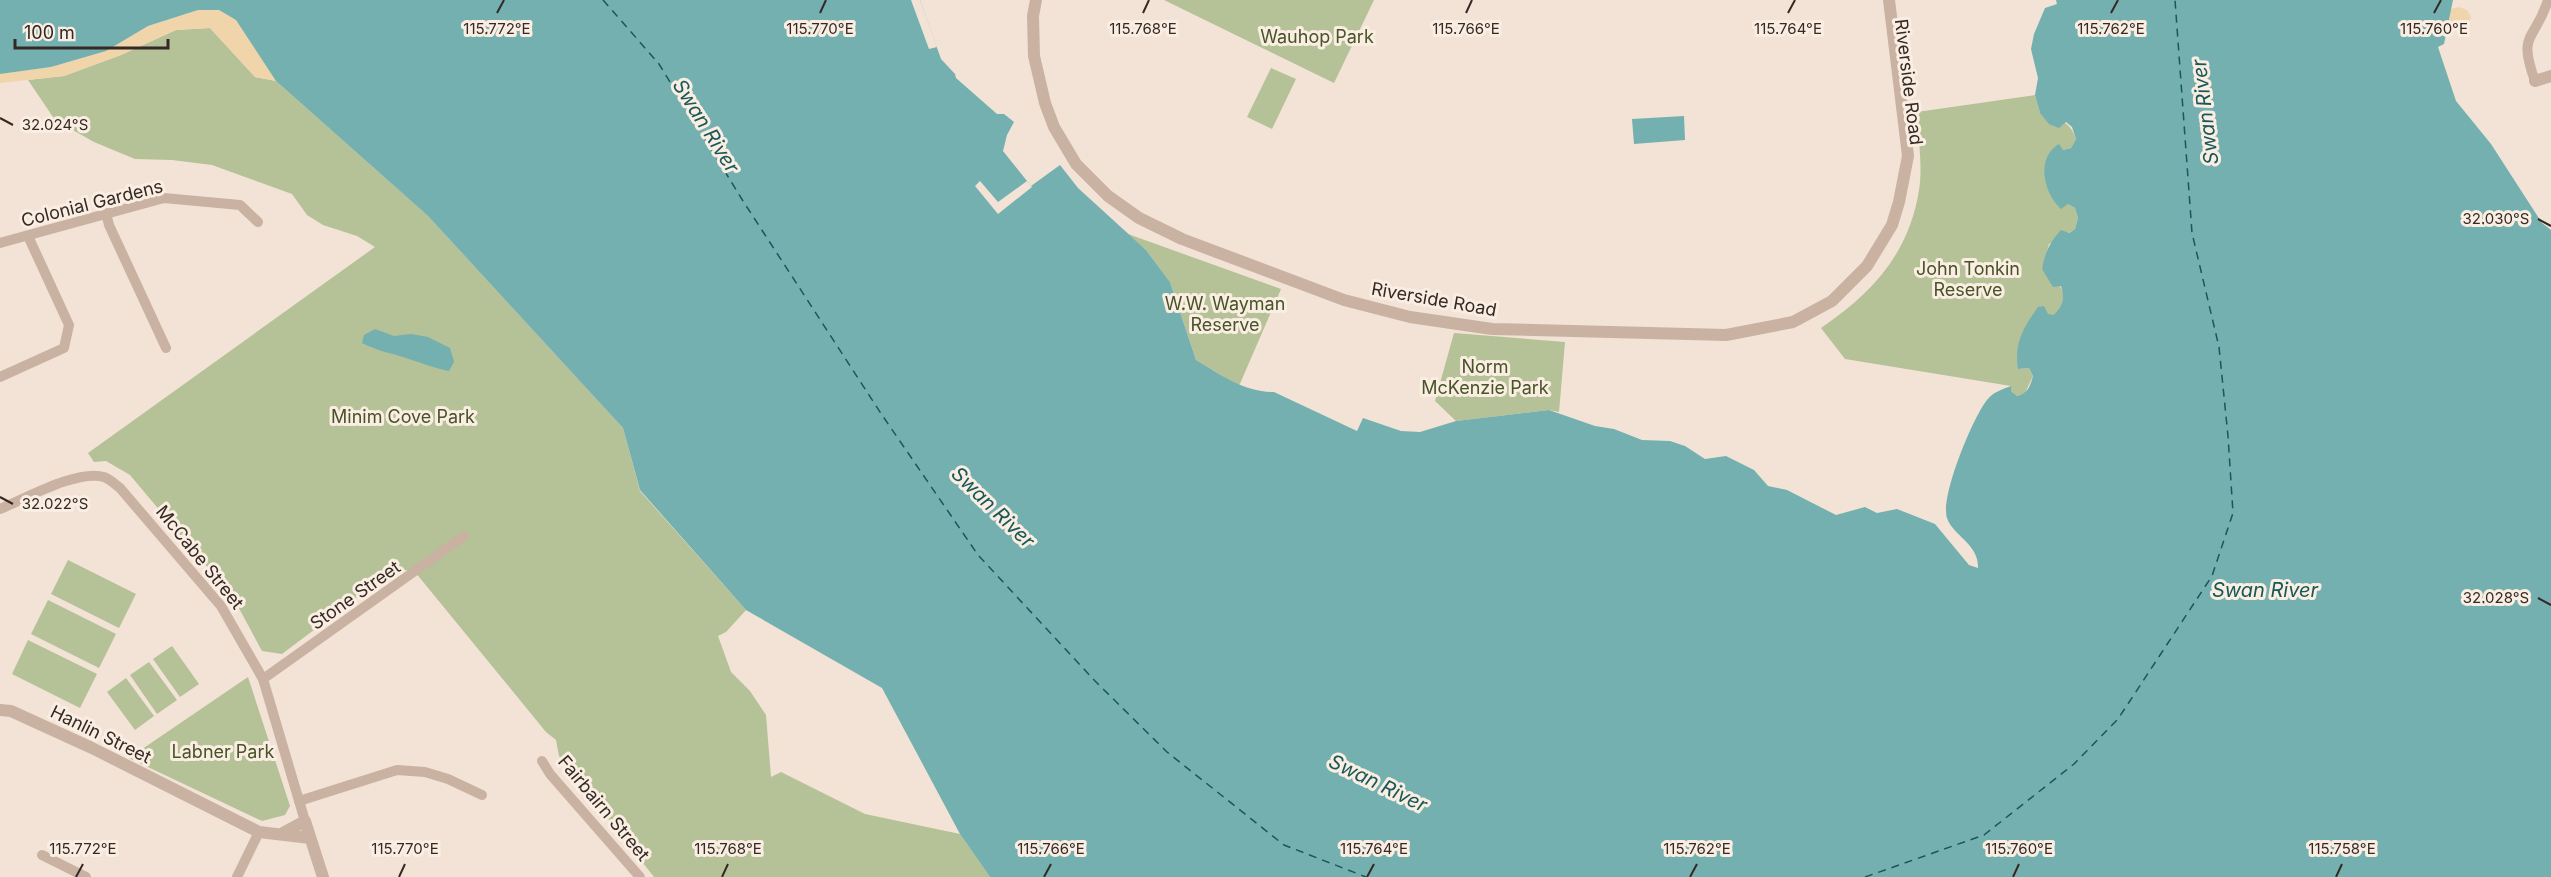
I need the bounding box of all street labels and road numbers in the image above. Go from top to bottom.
street label: Riverside Road [1891,18,1927,146]
street label: Colonial Gardens [19,175,165,231]
street label: Riverside Road [1370,278,1498,320]
street label: McCabe Street [152,501,248,613]
street label: Stone Street [306,556,404,634]
street label: Hanlin Street [47,701,155,767]
street label: Fairbairn Street [554,751,654,865]

